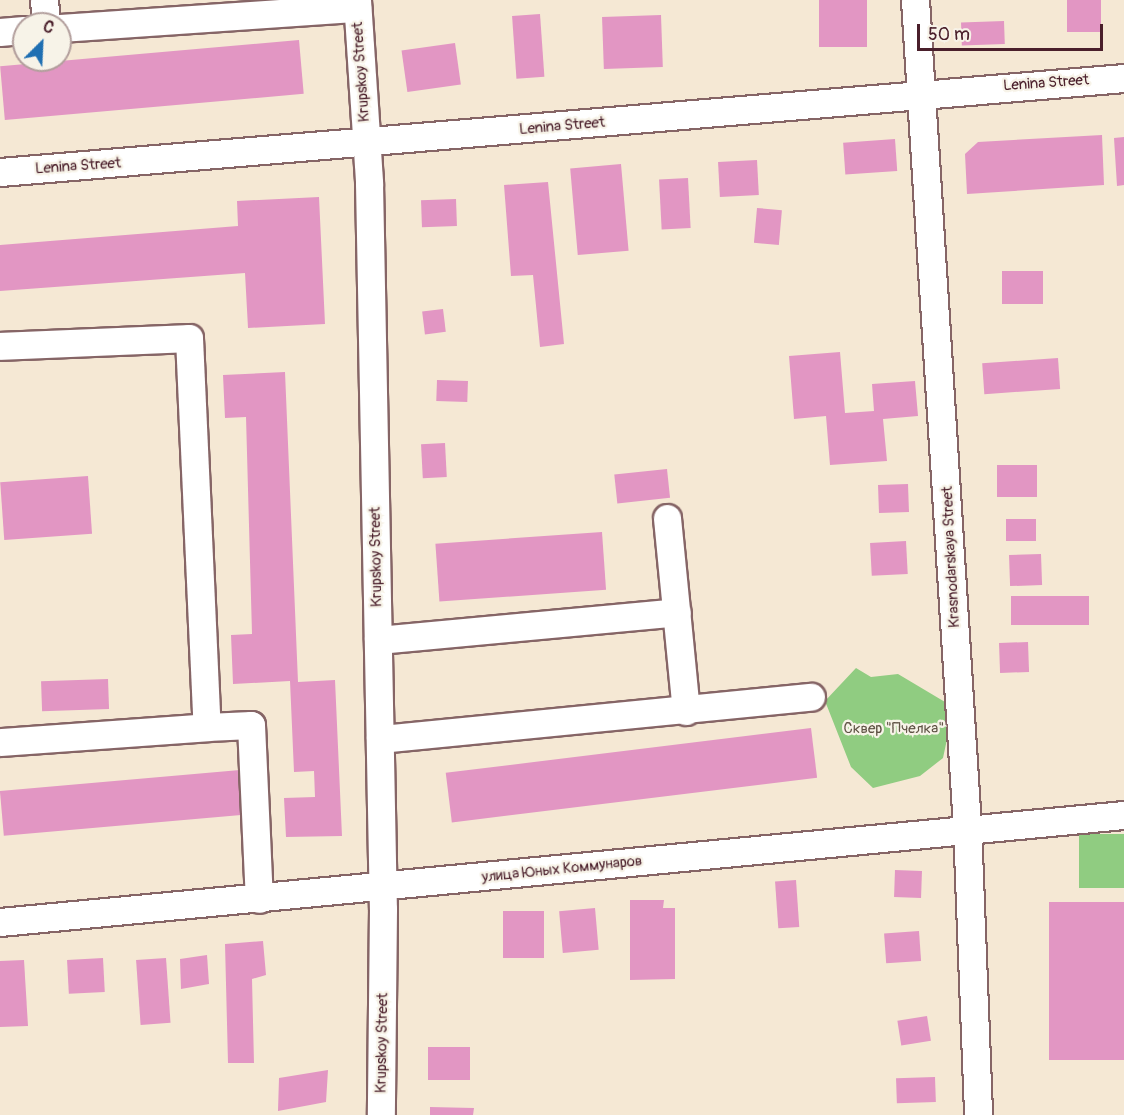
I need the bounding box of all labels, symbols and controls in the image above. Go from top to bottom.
north arrow [12,12,72,72]
scale bar [920,12,1106,50]
text: С [40,16,57,39]
street label: Krupskoy Street [349,21,373,123]
text: 50 m [928,23,970,46]
street label: Lenina Street [1002,71,1090,95]
street label: Lenina Street [518,113,606,139]
street label: Lenina Street [34,154,122,178]
street label: Krasnodarskaya Street [938,486,964,628]
street label: Krupskoy Street [366,507,386,607]
park label: Сквер "Пчелка" [844,720,944,738]
street label: улица Юных Коммунаров [481,852,643,886]
street label: Krupskoy Street [372,993,392,1093]

